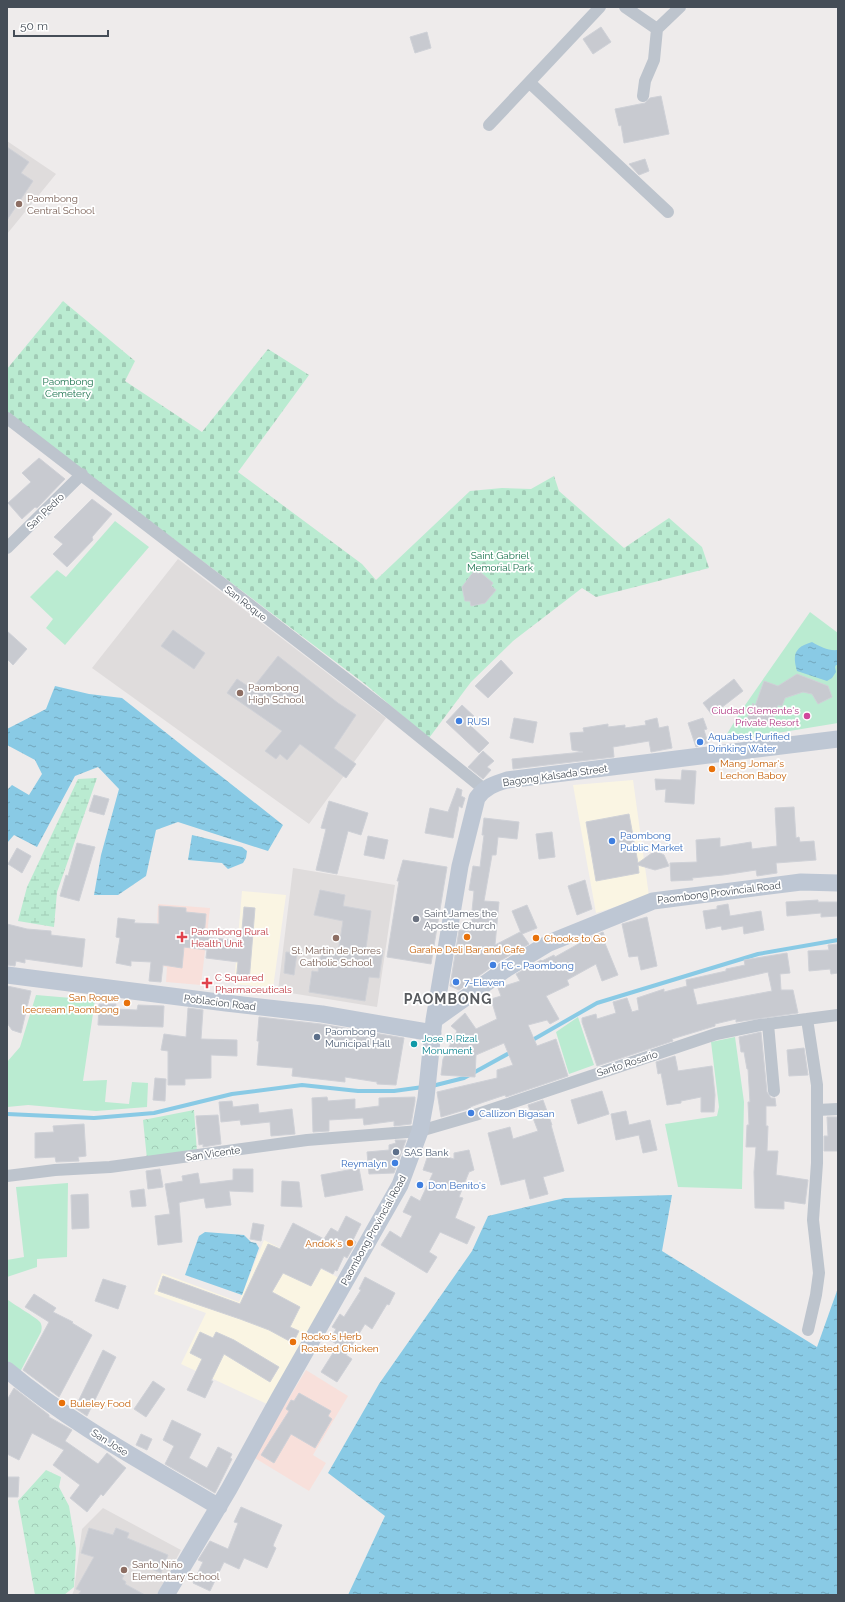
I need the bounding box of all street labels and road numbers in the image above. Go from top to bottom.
street label: San Pedro [24,491,66,532]
street label: San Roque [223,584,269,623]
street label: Bagong Kalsada Street [502,763,609,788]
street label: Paombong Provincial Road [657,879,781,906]
street label: Poblacion Road [183,993,257,1012]
street label: Santo Rosario [595,1048,659,1078]
street label: San Vicente [185,1144,241,1163]
street label: Paombong Provincial Road [339,1173,408,1287]
street label: San Jose [89,1427,130,1458]

